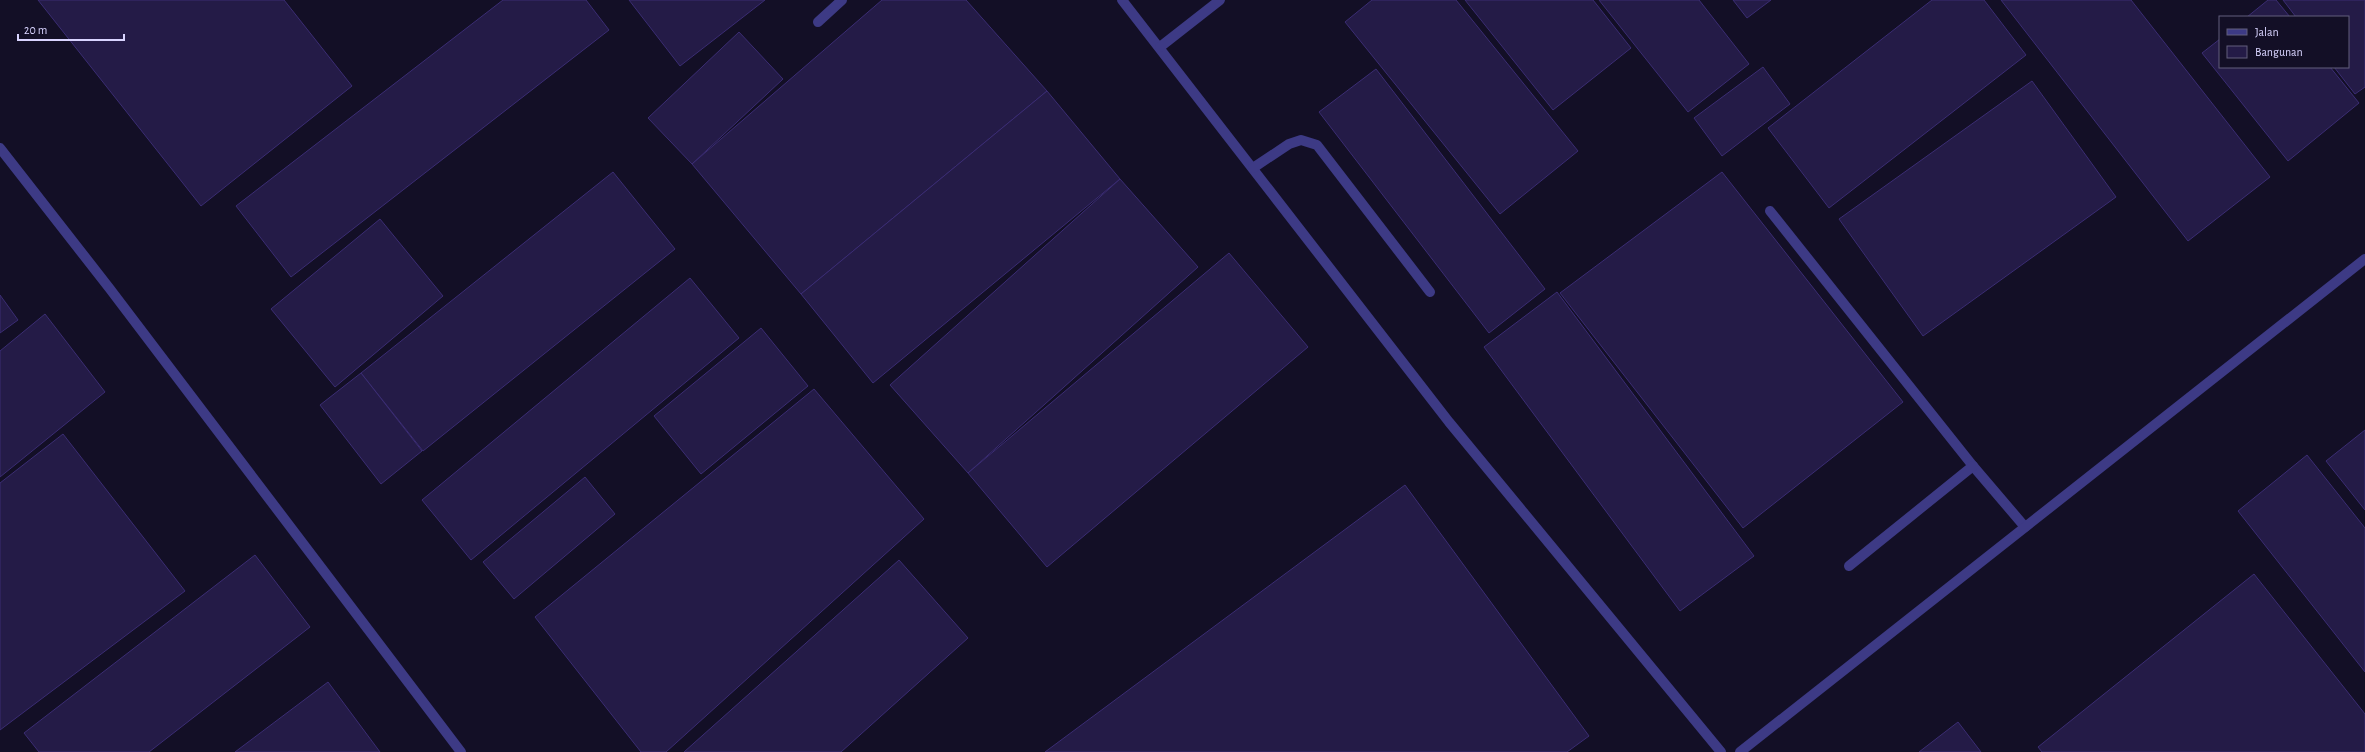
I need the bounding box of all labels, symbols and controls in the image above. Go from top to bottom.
scale bar [18,16,124,42]
legend [2219,16,2349,68]
text: 20 m [24,24,47,36]
text: Jalan [2255,26,2279,38]
text: Bangunan [2255,46,2303,58]

